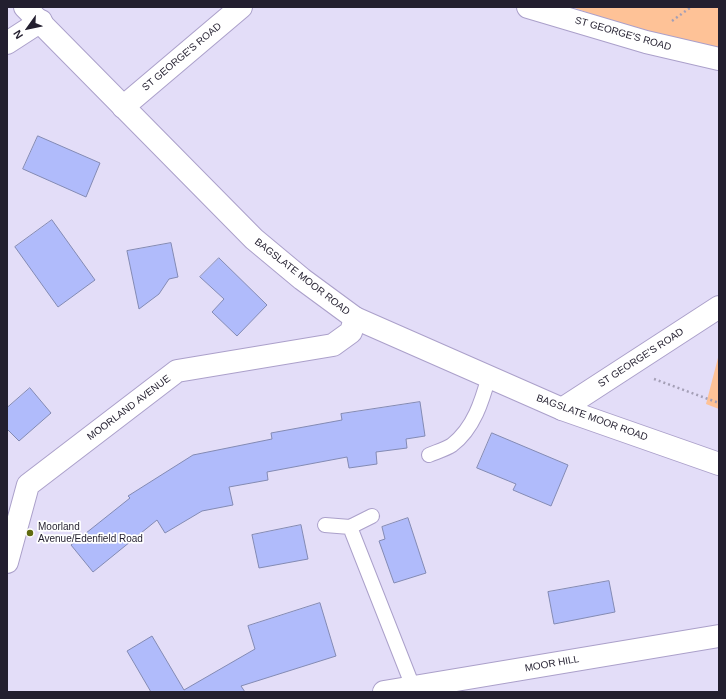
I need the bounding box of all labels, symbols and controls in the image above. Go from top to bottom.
north arrow [8,8,48,48]
street label: ST GEORGE'S ROAD [573,14,673,54]
street label: ST GEORGE'S ROAD [140,20,224,94]
text: N [11,28,25,41]
street label: BAGSLATE MOOR ROAD [252,236,352,318]
street label: ST GEORGE'S ROAD [596,326,686,390]
street label: MOORLAND AVENUE [85,373,173,443]
street label: BAGSLATE MOOR ROAD [535,392,649,444]
place label: Moorland Avenue/Edenfield Road [38,521,143,544]
marker: Moorland Avenue/Edenfield Road [25,528,35,538]
street label: MOOR HILL [524,653,580,675]

